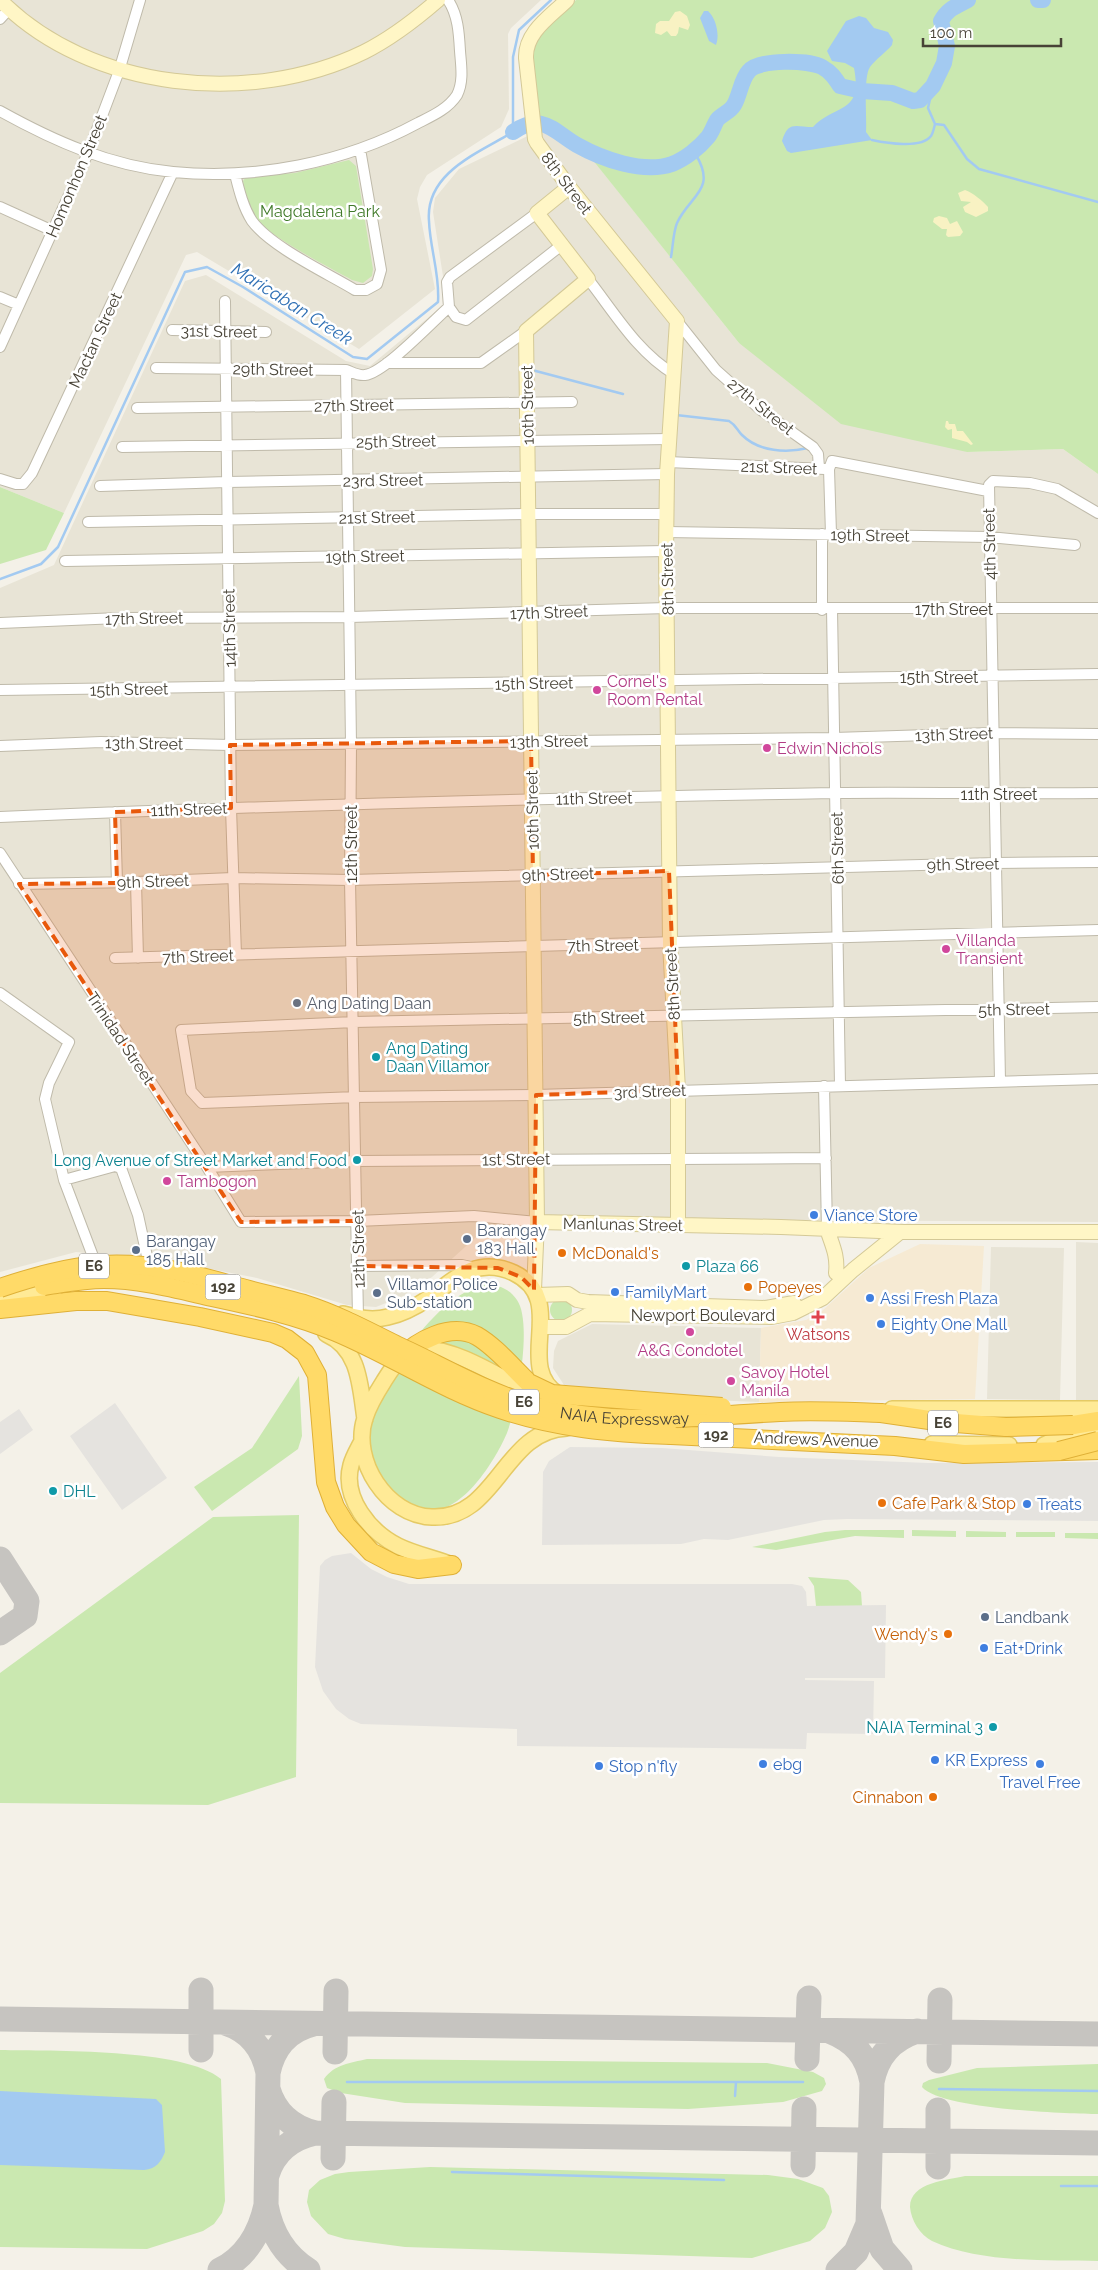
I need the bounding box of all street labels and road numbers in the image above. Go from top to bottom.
street label: Homonhon Street [42,111,111,240]
street label: 8th Street [537,149,596,219]
street label: Mactan Street [65,289,126,391]
street label: 31st Street [180,321,258,342]
street label: 29th Street [232,359,314,380]
street label: 10th Street [517,364,538,445]
street label: 27th Street [724,374,798,439]
street label: 27th Street [314,395,395,416]
street label: 25th Street [356,431,437,452]
street label: 21st Street [740,457,818,478]
street label: 23rd Street [343,470,424,491]
street label: 21st Street [338,507,416,528]
street label: 4th Street [979,507,1000,580]
street label: 19th Street [830,525,910,546]
street label: 8th Street [657,542,678,615]
street label: 19th Street [325,546,405,567]
street label: 14th Street [219,588,240,668]
street label: 17th Street [915,600,994,619]
street label: 17th Street [509,602,589,623]
street label: 17th Street [105,608,184,629]
street label: 15th Street [900,668,979,687]
street label: 15th Street [494,673,574,694]
street label: 15th Street [89,679,169,700]
street label: 13th Street [914,724,994,745]
street label: 13th Street [510,731,589,752]
street label: 13th Street [105,733,184,754]
street label: 10th Street [522,769,543,850]
street label: 11th Street [961,785,1038,804]
street label: 11th Street [555,788,633,809]
street label: 11th Street [150,799,228,820]
street label: 12th Street [342,804,361,883]
street label: 6th Street [827,811,848,885]
street label: 9th Street [927,854,1000,875]
street label: 9th Street [521,864,595,885]
street label: 9th Street [116,871,190,892]
street label: 7th Street [567,935,640,956]
street label: 7th Street [162,946,235,967]
street label: 8th Street [661,947,684,1021]
street label: Trinidad Street [83,988,159,1089]
street label: 5th Street [978,999,1051,1020]
street label: 5th Street [573,1007,646,1028]
street label: 3rd Street [614,1081,687,1102]
street label: 1st Street [482,1149,551,1170]
street label: 12th Street [348,1209,369,1288]
street label: Manlunas Street [563,1214,684,1235]
road number: E6 [79,1254,109,1278]
road number: 192 [206,1274,240,1300]
street label: Newport Boulevard [631,1306,775,1325]
road number: E6 [509,1390,539,1414]
street label: NAIA Expressway [559,1403,690,1429]
road number: E6 [928,1410,958,1436]
road number: 192 [698,1422,734,1448]
street label: Andrews Avenue [753,1428,879,1451]

